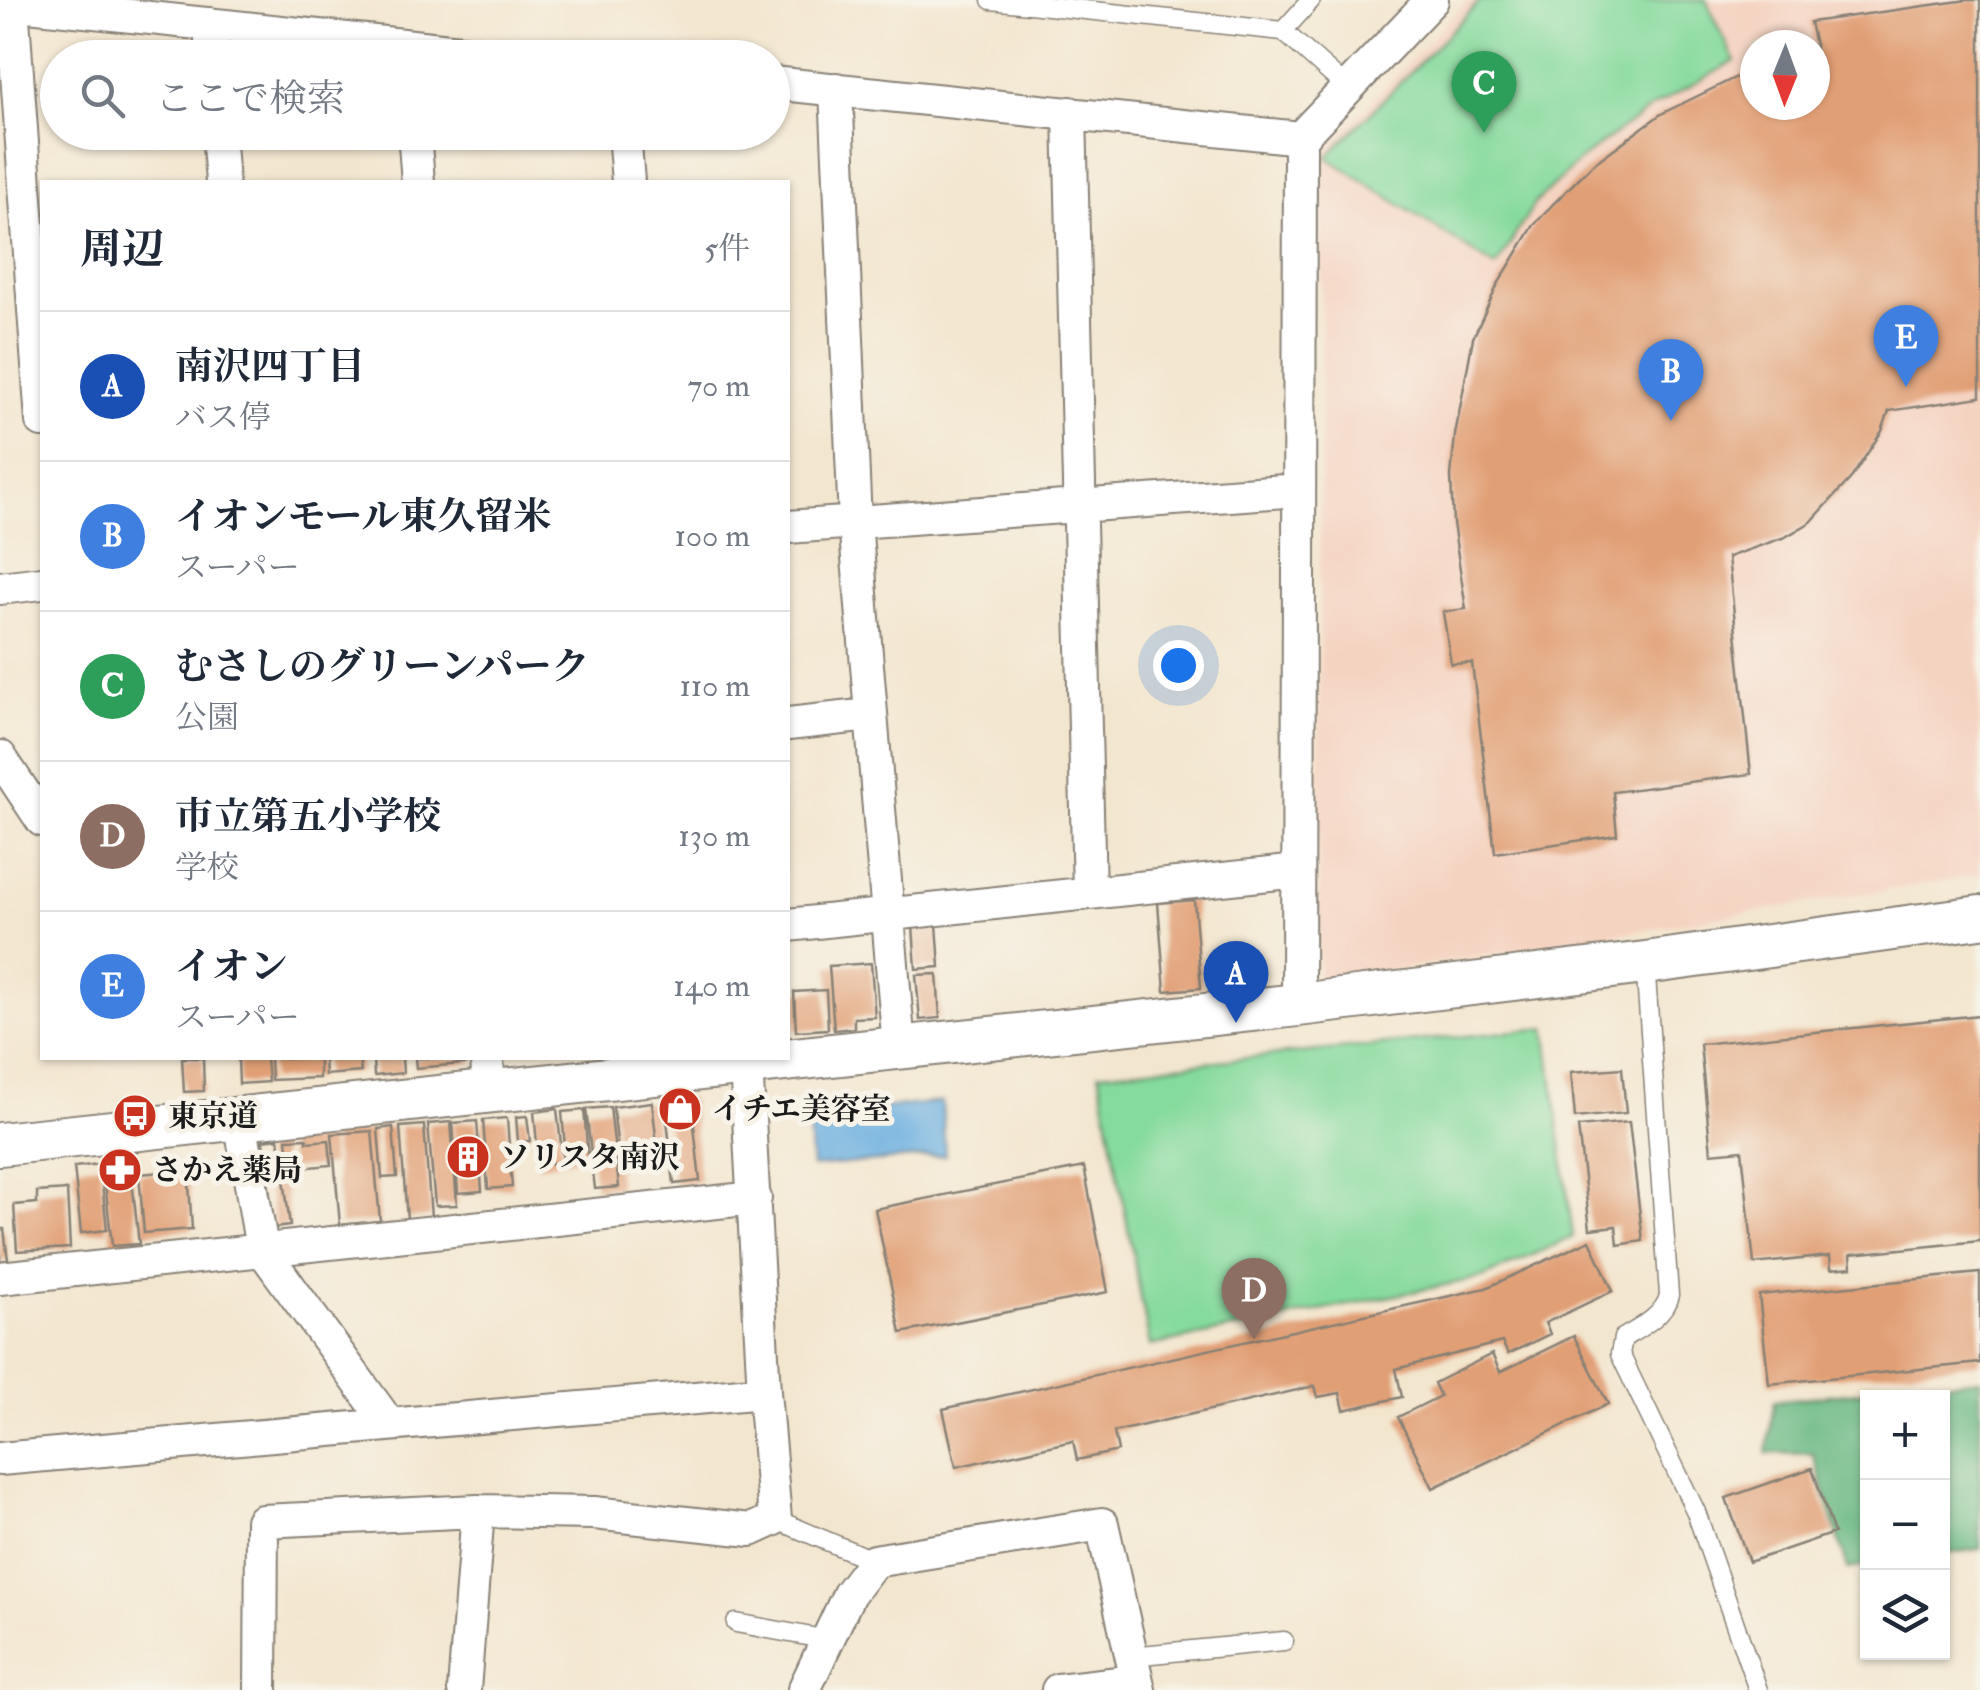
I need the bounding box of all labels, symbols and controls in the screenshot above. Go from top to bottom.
north arrow [1740,30,1830,120]
search box [40,40,790,150]
pin: C [1452,51,1516,133]
icon: search [75,68,130,123]
text: ここで検索 [155,75,345,123]
text: 周辺 [80,224,164,276]
text: 5件 [704,229,750,269]
pin: E [1874,304,1938,387]
pin: B [1638,338,1704,421]
text: 南沢四丁目 [175,343,365,391]
text: A [102,366,123,406]
text: 70 m [687,366,750,406]
text: バス停 [175,398,271,438]
text: イオンモール東久留米 [175,493,552,541]
text: B [102,516,123,556]
text: 100 m [674,516,750,556]
text: スーパー [175,548,300,588]
your location [1153,640,1204,691]
text: むさしのグリーンパーク [175,643,590,691]
text: C [101,666,124,706]
text: 110 m [679,666,750,706]
text: 公園 [175,698,239,738]
text: 市立第五小学校 [175,793,441,841]
text: D [99,816,126,856]
text: 130 m [678,816,750,856]
text: 学校 [175,848,239,888]
pin: A [1204,940,1268,1023]
text: イオン [175,943,288,991]
text: E [101,966,124,1006]
text: 140 m [673,966,750,1006]
text: スーパー [175,998,300,1038]
shop icon: イチエ美容室 [657,1086,703,1132]
place label: イチエ美容室 [712,1091,891,1128]
bus stop icon: 東京道 [112,1093,158,1139]
place label: 東京道 [168,1098,258,1135]
building icon: ソリスタ南沢 [445,1134,491,1180]
place label: ソリスタ南沢 [500,1139,679,1176]
pharmacy icon: さかえ薬局 [97,1147,143,1193]
place label: さかえ薬局 [152,1152,302,1189]
pin: D [1222,1258,1286,1340]
map controls [1860,1390,1950,1660]
button: + [1860,1390,1950,1480]
button: − [1860,1480,1950,1570]
button: layers [1860,1570,1950,1660]

